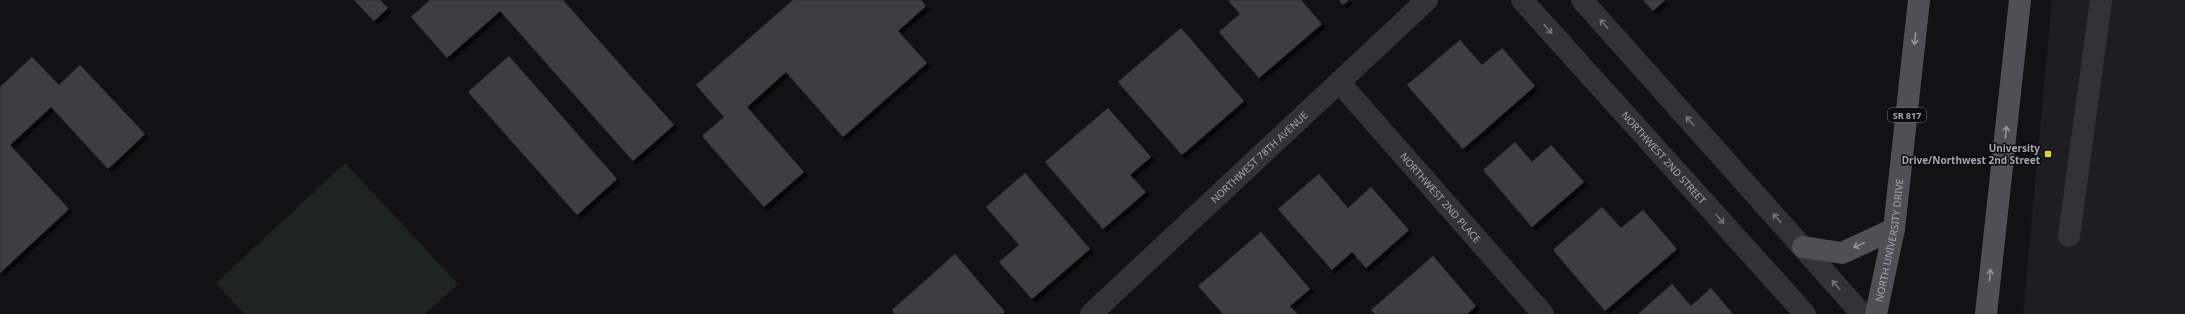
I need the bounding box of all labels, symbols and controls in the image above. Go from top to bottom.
one-way arrow [1599,19,1608,29]
one-way arrow [1544,24,1553,34]
one-way arrow [1911,32,1919,45]
street label: NORTHWEST 78TH AVENUE [1207,108,1311,206]
street label: NORTHWEST 2ND STREET [1618,108,1710,207]
road number: SR 817 [1888,108,1926,122]
one-way arrow [1686,116,1695,126]
one-way arrow [2002,126,2009,139]
place label: University Drive/Northwest 2nd Street [1902,141,2041,167]
marker: University Drive/Northwest 2nd Street [2043,149,2053,159]
street label: NORTHWEST 2ND PLACE [1397,150,1484,246]
street label: NORTH UNIVERSITY DRIVE [1872,178,1906,303]
one-way arrow [1772,213,1781,223]
one-way arrow [1715,214,1725,224]
one-way arrow [1853,242,1865,250]
one-way arrow [1987,269,1994,282]
one-way arrow [1832,280,1841,290]

